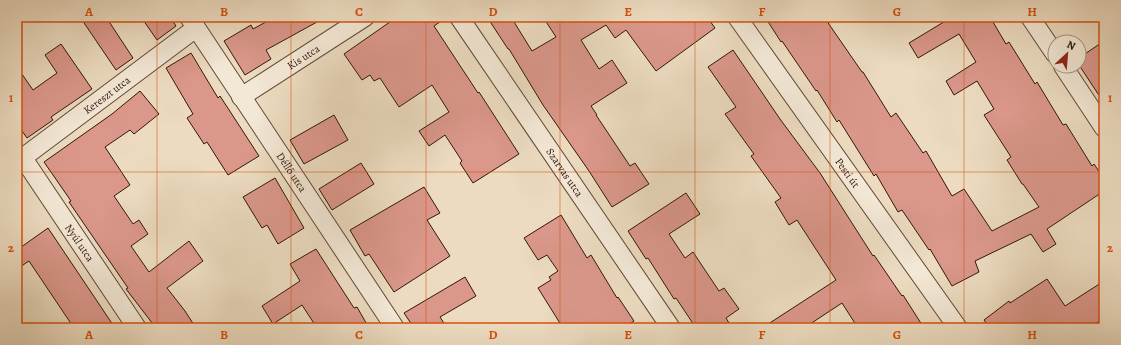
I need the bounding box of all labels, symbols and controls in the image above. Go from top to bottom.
text: A [84,3,94,20]
text: B [220,3,228,20]
text: C [355,3,363,20]
text: D [488,3,498,20]
text: E [624,3,632,20]
text: F [759,3,766,20]
text: G [893,3,901,20]
text: H [1027,3,1037,20]
north arrow [1047,34,1087,74]
text: N [1064,37,1078,54]
street label: Kis utca [284,41,323,73]
street label: Kereszt utca [80,72,134,118]
text: 1 [9,89,14,106]
text: 1 [1108,89,1113,106]
street label: Szarvas utca [542,145,587,201]
street label: Déllő utca [273,149,310,196]
street label: Pesti út [831,155,863,191]
street label: Nyúl utca [61,221,98,266]
text: 2 [8,239,15,256]
text: 2 [1107,239,1114,256]
text: A [84,326,94,343]
text: B [220,326,228,343]
text: C [355,326,363,343]
text: D [488,326,498,343]
text: E [624,326,632,343]
text: F [759,326,766,343]
text: G [893,326,901,343]
text: H [1027,326,1037,343]

